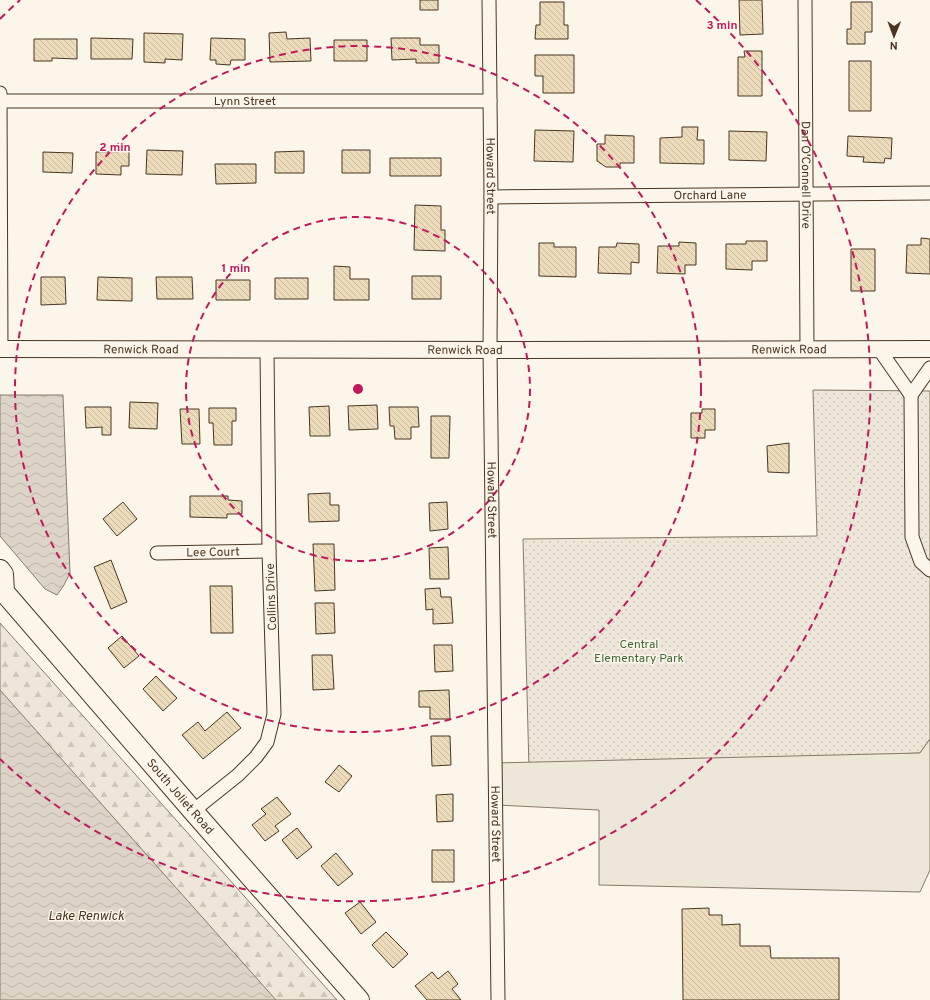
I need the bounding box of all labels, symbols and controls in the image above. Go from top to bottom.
north arrow [874,16,914,56]
text: 3 min [706,18,738,34]
text: N [890,38,898,52]
street label: Lynn Street [214,94,276,110]
street label: Dan O'Connell Drive [797,121,813,229]
street label: Howard Street [481,137,498,215]
text: 2 min [99,140,131,156]
street label: Orchard Lane [673,188,747,204]
text: 1 min [222,261,250,277]
street label: Renwick Road [103,342,179,358]
street label: Renwick Road [751,342,827,358]
street label: Renwick Road [427,343,503,359]
centre of rings [351,382,365,396]
street label: Howard Street [482,461,499,539]
street label: Lee Court [186,545,240,561]
street label: Collins Drive [263,563,281,631]
park label: Central Elementary Park [594,637,684,667]
street label: South Joliet Road [142,756,217,838]
street label: Howard Street [486,785,503,863]
water label: Lake Renwick [48,909,124,925]

